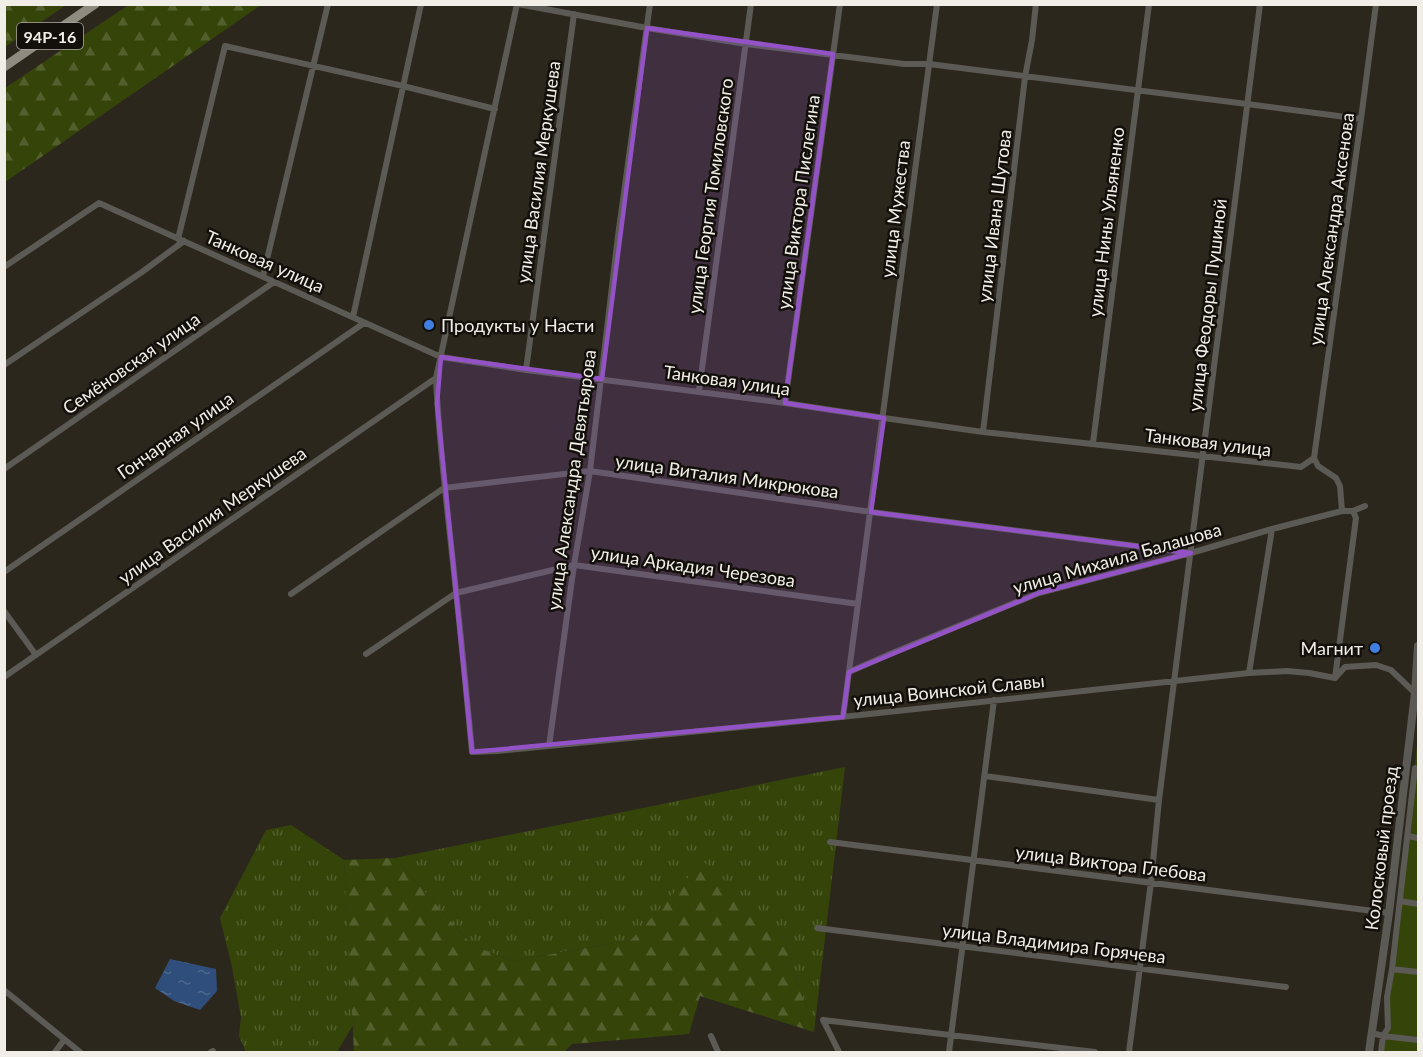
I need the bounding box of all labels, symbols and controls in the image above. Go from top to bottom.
road number: 94Р-16 [17,23,83,49]
street label: улица Василия Меркушева [511,59,565,285]
street label: улица Георгия Томиловского [683,77,737,315]
street label: улица Виктора Пислегина [772,93,824,311]
street label: улица Александра Аксенова [1304,111,1358,347]
street label: улица Нины Ульяненко [1083,126,1129,318]
street label: улица Ивана Шутова [972,128,1016,304]
street label: улица Мужества [876,139,914,279]
street label: улица Феодоры Пушиной [1183,197,1231,413]
street label: Танковая улица [202,225,328,297]
street label: Семёновская улица [58,307,204,419]
place label: Продукты у Насти [441,314,594,336]
marker: Продукты у Насти [422,318,436,332]
street label: улица Александра Девятьярова [542,348,600,612]
street label: Танковая улица [662,360,792,400]
street label: Гончарная улица [113,387,237,483]
street label: Танковая улица [1143,423,1273,461]
street label: улица Василия Меркушева [114,442,310,588]
street label: улица Виталия Микрюкова [614,449,840,503]
street label: улица Михаила Балашова [1010,518,1224,598]
street label: улица Аркадия Черезова [589,541,797,591]
place label: Магнит [1301,637,1363,659]
marker: Магнит [1368,641,1382,655]
street label: улица Воинской Славы [852,669,1046,711]
street label: Колосковый проезд [1360,764,1402,932]
street label: улица Виктора Глебова [1014,840,1208,886]
street label: улица Владимира Горячева [941,918,1167,968]

